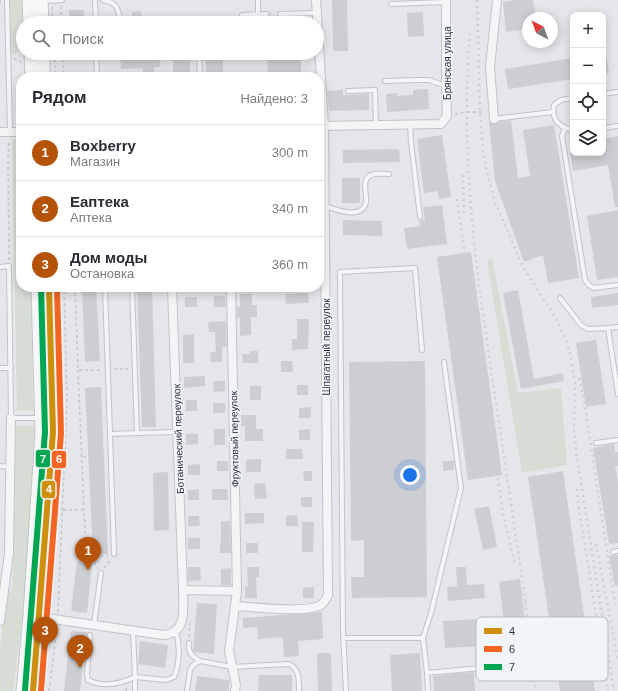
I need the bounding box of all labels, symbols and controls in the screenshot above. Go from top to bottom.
north arrow [522,12,558,48]
map controls [570,12,606,156]
button: + [570,12,606,48]
search box [16,16,324,60]
street label: Брянская улица [442,26,453,100]
icon: search [30,27,52,49]
text: Поиск [62,30,104,47]
button: − [570,48,606,84]
button: locate [570,84,606,120]
text: Рядом [32,88,87,107]
text: Найдено: 3 [240,91,308,106]
button: layers [570,120,606,156]
text: Boxberry [70,137,136,154]
text: 1 [41,145,49,160]
text: 300 m [272,145,308,160]
text: Магазин [70,154,120,169]
text: Еаптека [70,193,129,210]
text: 2 [41,201,49,216]
text: 340 m [272,201,308,216]
text: Аптека [70,210,112,225]
text: Дом моды [70,249,147,266]
text: 3 [41,257,49,272]
text: 360 m [272,257,308,272]
text: Остановка [70,266,134,281]
street label: Шпагатный переулок [321,298,332,396]
street label: Ботанический переулок [171,383,186,494]
street label: Фруктовый переулок [228,390,241,487]
line badge: 7 [35,449,51,468]
line badge: 6 [51,450,67,469]
text: 7 [40,453,46,465]
text: 6 [56,453,62,465]
your location [400,465,420,485]
line badge: 4 [41,480,56,499]
text: 4 [46,483,53,495]
pin: 1 [75,537,101,570]
pin: 3 [32,617,58,650]
legend [476,617,608,681]
text: 4 [509,625,515,637]
pin: 2 [67,635,93,668]
text: 6 [509,643,515,655]
text: 7 [509,661,515,673]

